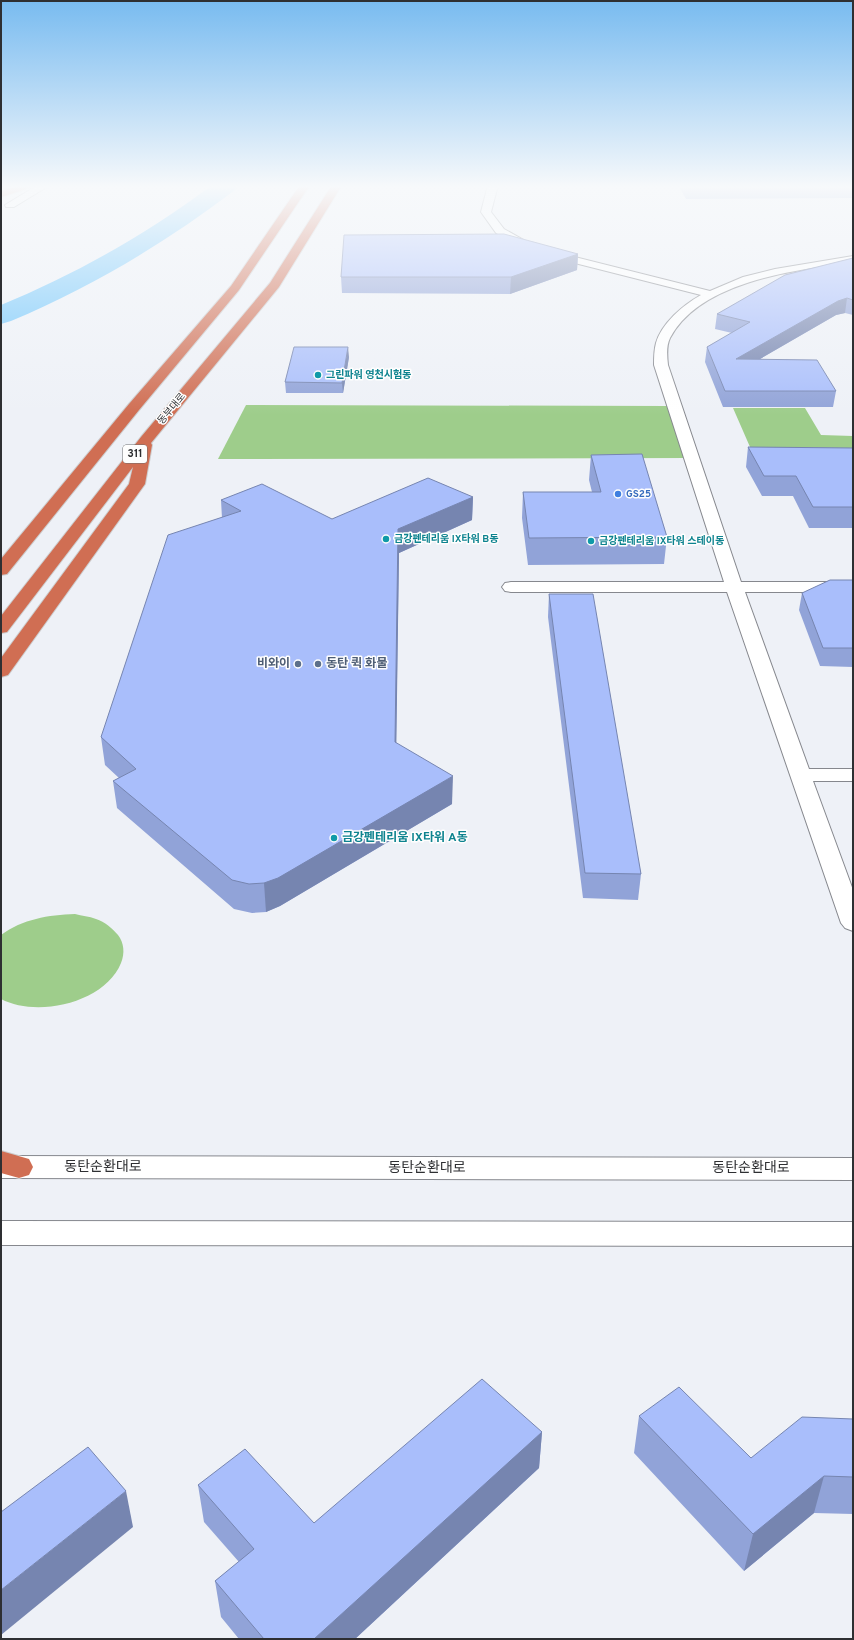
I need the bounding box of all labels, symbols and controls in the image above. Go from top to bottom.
place label: 그린파워 영천시험동 [326,368,411,382]
marker: 그린파워 영천시험동 [313,370,323,380]
street label: 동부대로 [155,391,189,427]
road number: 311 [123,445,147,463]
place label: GS25 [626,488,651,501]
marker: GS25 [613,489,623,499]
place label: 금강펜테리움 IX타워 B동 [394,533,498,546]
marker: 금강펜테리움 IX타워 B동 [381,534,391,544]
place label: 금강펜테리움 IX타워 스테이동 [599,535,724,548]
marker: 금강펜테리움 IX타워 스테이동 [586,536,596,546]
place label: 비와이 [257,656,290,672]
place label: 동탄 퀵 화물 [326,656,387,672]
marker: 비와이 [293,659,303,669]
marker: 동탄 퀵 화물 [313,659,323,669]
place label: 금강펜테리움 IX타워 A동 [342,830,468,846]
marker: 금강펜테리움 IX타워 A동 [329,833,339,843]
street label: 동탄순환대로 [64,1158,142,1176]
street label: 동탄순환대로 [388,1159,466,1177]
street label: 동탄순환대로 [712,1159,790,1177]

